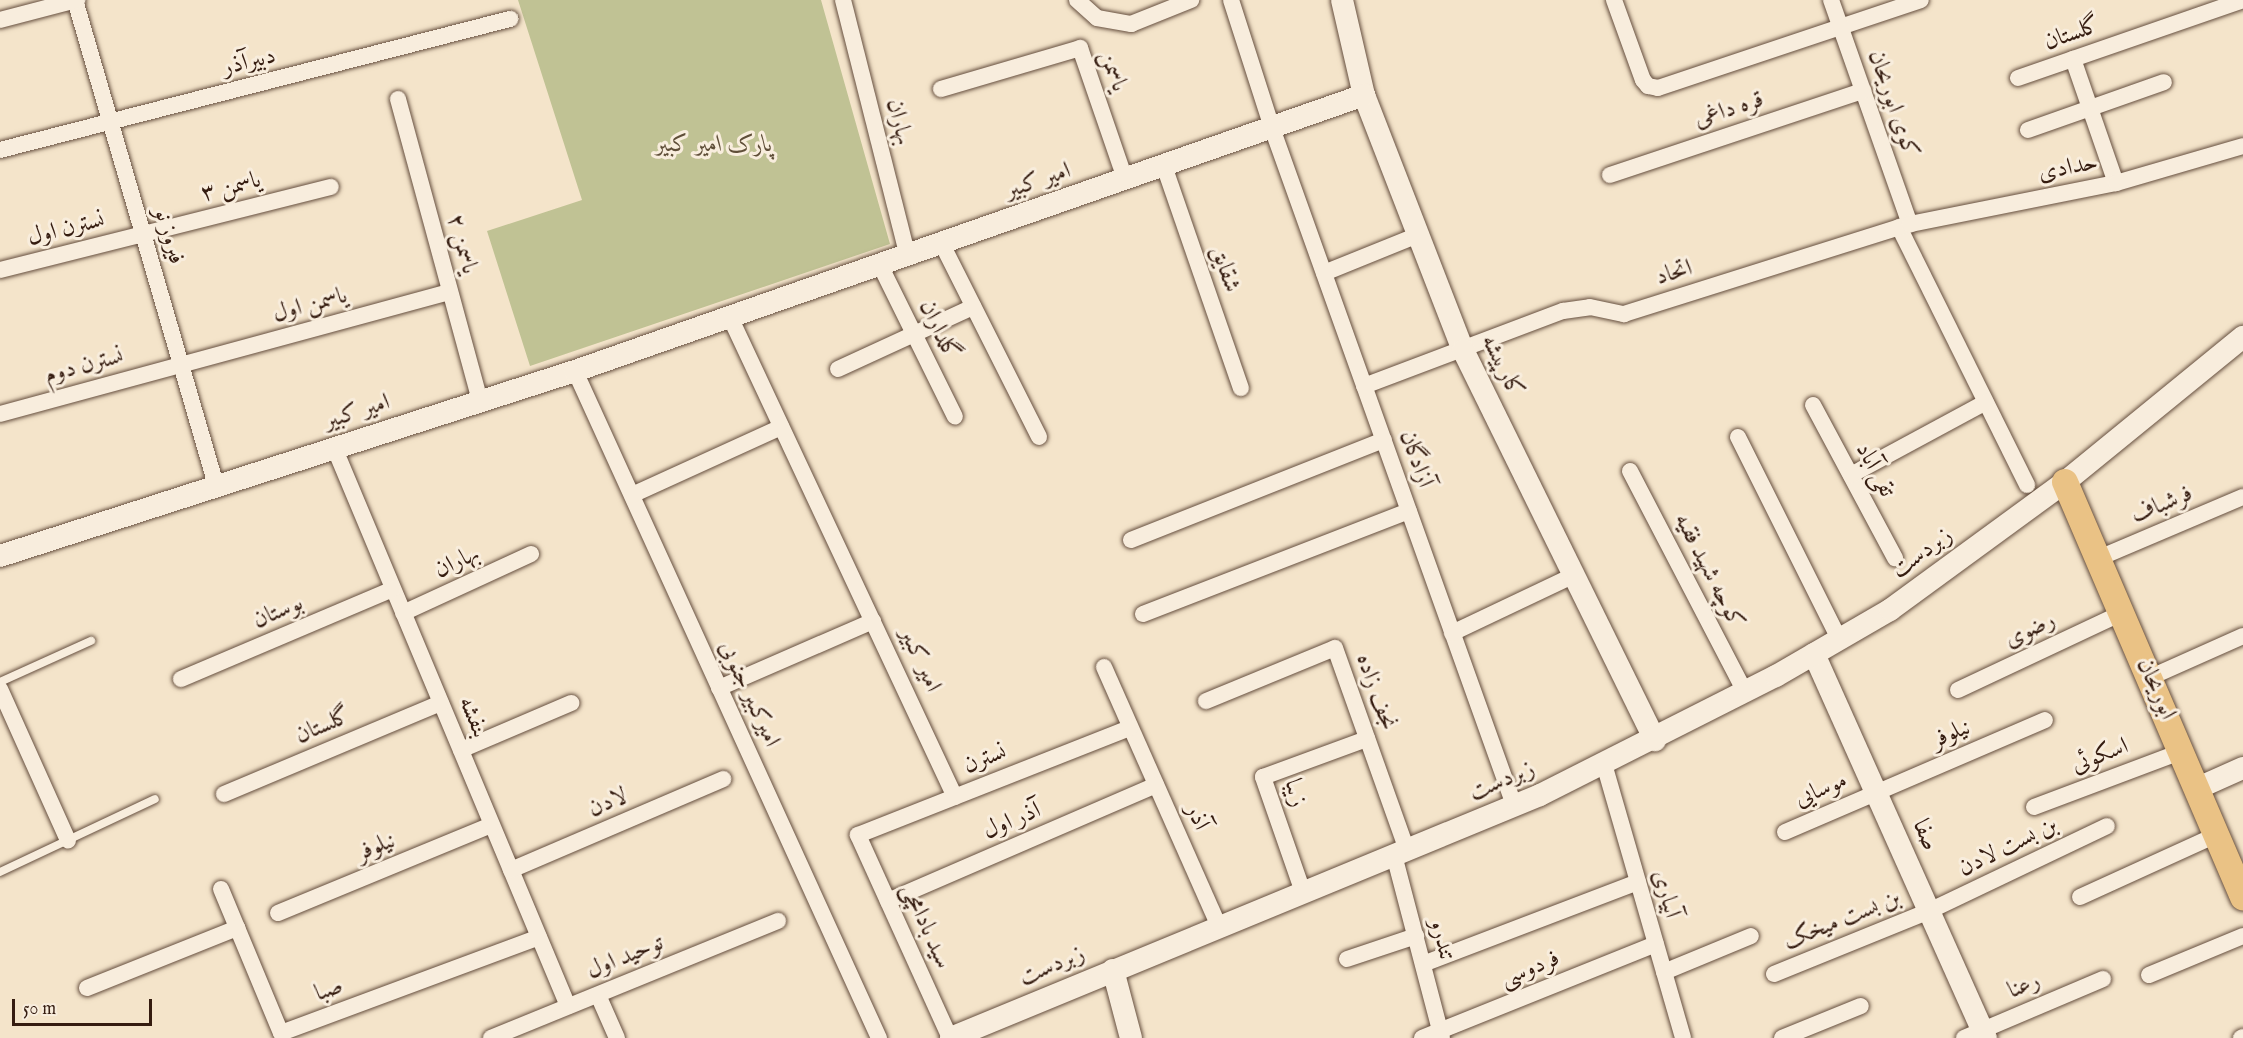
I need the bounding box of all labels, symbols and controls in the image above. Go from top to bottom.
street label: گلستان [2040,11,2104,57]
street label: دبیرآذر [219,41,279,83]
street label: کوی ابوریحان [1861,46,1925,162]
street label: یاسمن [1092,47,1134,95]
street label: قره داغی [1691,85,1767,135]
street label: بهاران [879,96,919,148]
park label: پارک امیر کبیر [655,131,773,159]
street label: حدادی [2036,148,2100,188]
street label: امیر کبیر [1001,156,1075,206]
street label: یاسمن ۳ [198,166,264,208]
street label: فیروز نو [147,204,191,268]
street label: نسترن اول [24,206,108,252]
street label: یاسمن ۲ [440,211,484,277]
street label: شقایق [1204,242,1246,296]
street label: اتحاد [1652,254,1696,292]
street label: یاسمن اول [270,281,350,329]
street label: گلداران [912,295,966,365]
street label: کارپیشه [1475,330,1529,402]
street label: نسترن دوم [41,342,127,390]
street label: امیر کبیر [320,388,394,436]
street label: آزادگان [1392,427,1440,491]
street label: تقی آباد [1849,438,1901,502]
street label: فرشباف [2127,479,2197,531]
street label: کوچه شهید فقیه [1668,508,1750,634]
street label: زبردست [1886,521,1958,585]
street label: بهاران [430,539,484,585]
street label: بوستان [249,589,307,635]
street label: رضوی [2000,606,2060,654]
street label: امیر کبیر [893,623,947,697]
street label: امیرکبیر جنوبی [712,636,786,752]
street label: نجف زاده [1349,650,1403,734]
street label: ابوریحان [2130,654,2182,724]
street label: بنفشه [452,692,494,742]
street label: گلستان [291,702,355,750]
street label: نیلوفر [1927,713,1975,755]
street label: اسکوئی [2067,732,2133,780]
street label: نسترن [959,738,1011,780]
street label: زبردست [1465,754,1539,808]
street label: موسایی [1790,766,1852,814]
street label: زیبا [1277,775,1313,811]
street label: لادن [584,782,632,824]
street label: آذر اول [979,796,1045,846]
street label: آذر [1179,799,1215,835]
street label: بن بست لادن [1954,811,2062,883]
street label: صفا [1905,815,1945,855]
street label: نیلوفر [352,826,400,868]
street label: آبیاری [1645,867,1687,921]
street label: سید بادامچی [894,879,958,973]
street label: بن بست میخک [1779,883,1905,957]
street label: تندرو [1423,916,1461,964]
street label: توحید اول [582,929,668,985]
street label: زبردست [1015,939,1089,993]
street label: فردوسی [1496,944,1564,994]
street label: رعنا [2003,966,2045,1006]
street label: صبا [311,972,347,1008]
scale bar [15,987,154,1025]
text: 50 m [23,998,56,1021]

